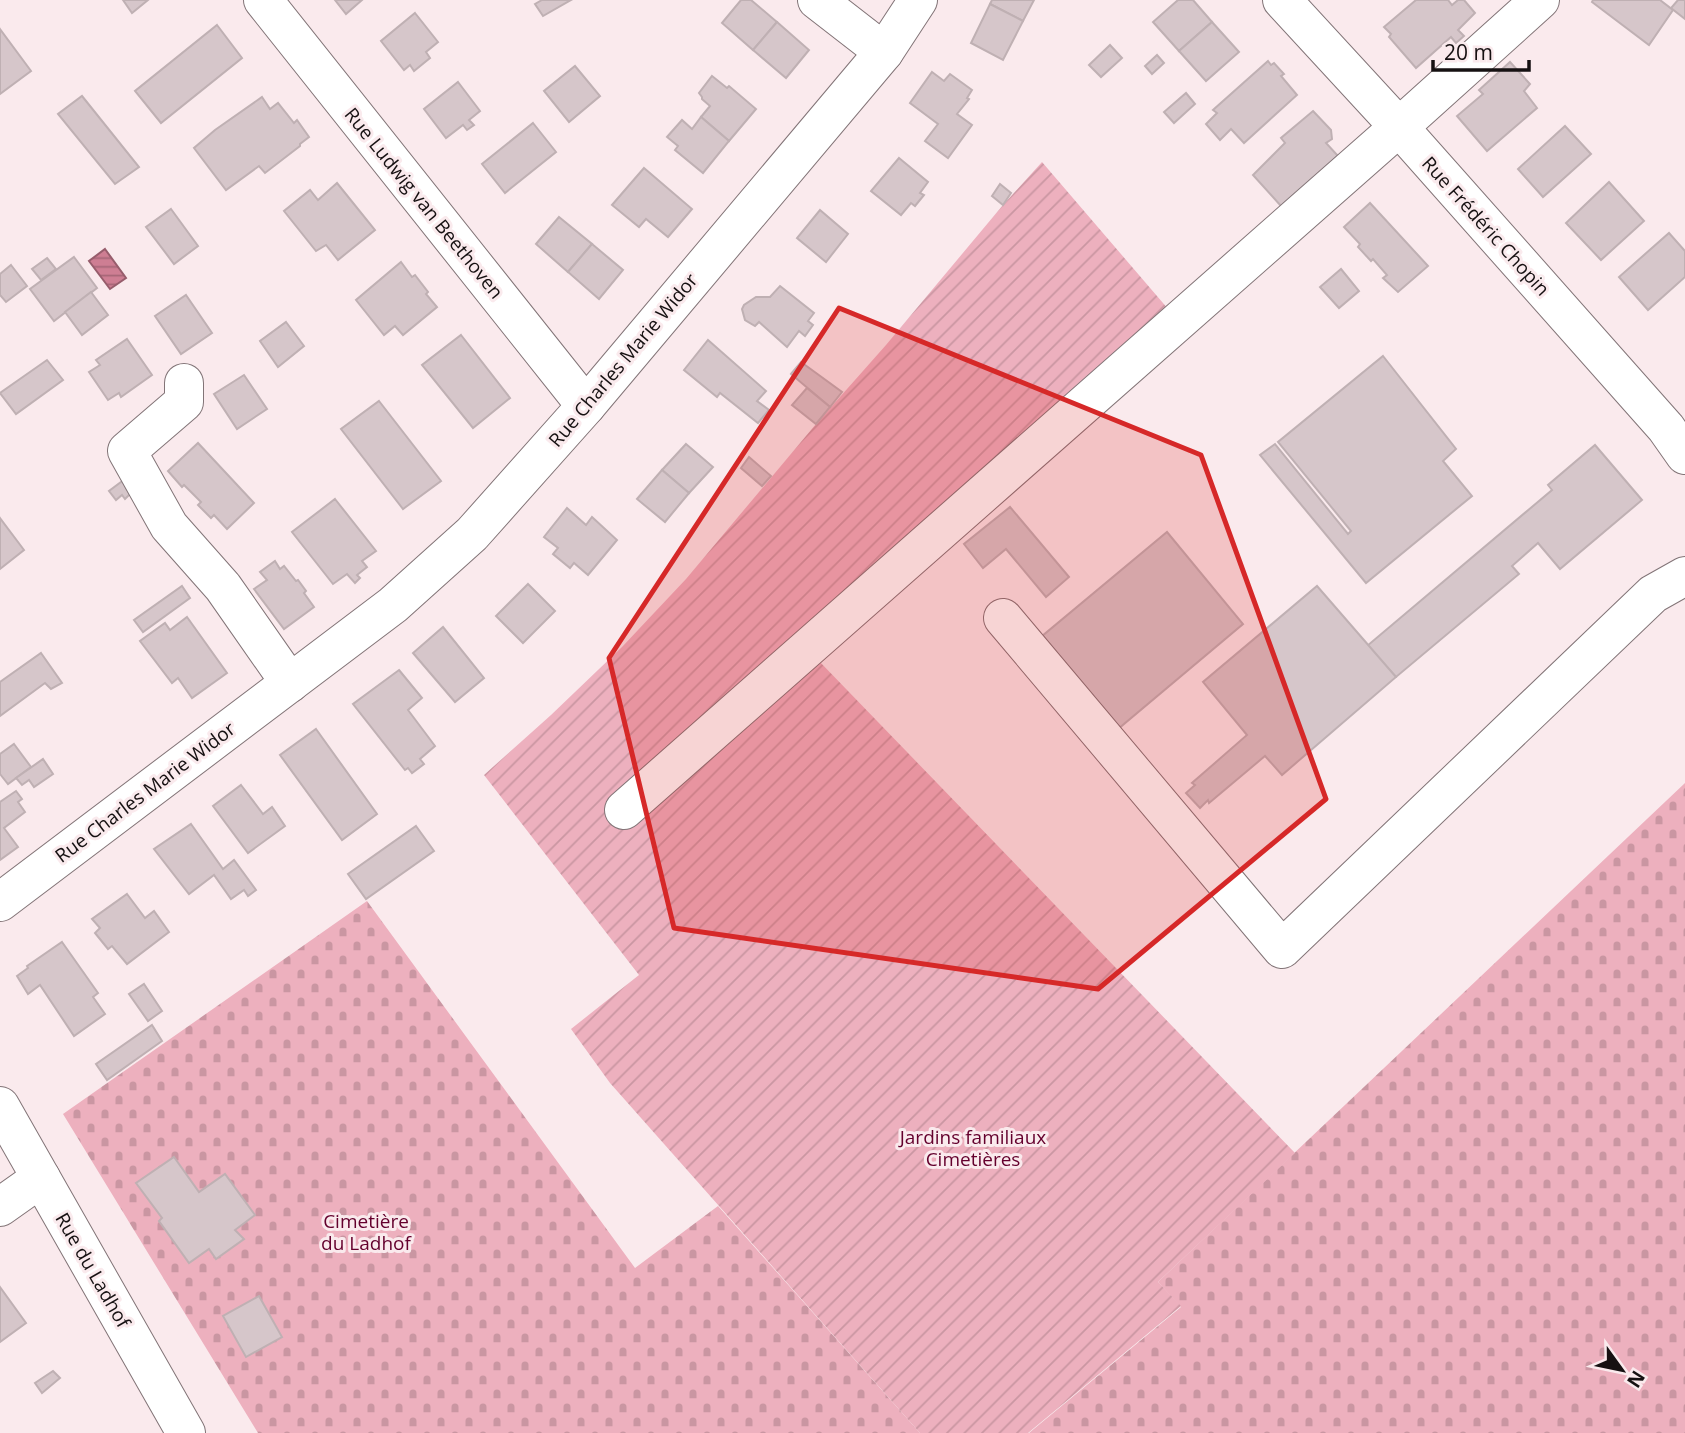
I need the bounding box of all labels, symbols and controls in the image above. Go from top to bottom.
scale bar [1433,28,1529,72]
text: 20 m [1444,38,1493,66]
street label: Rue Ludwig van Beethoven [339,102,509,304]
street label: Rue Frédéric Chopin [1416,151,1556,301]
street label: Rue Charles Marie Widor [543,267,704,452]
street label: Rue Charles Marie Widor [50,715,241,868]
park label: Jardins familiaux Cimetières [898,1124,1046,1172]
street label: Rue du Ladhof [50,1208,137,1334]
park label: Cimetière du Ladhof [321,1208,412,1256]
north arrow [1587,1335,1657,1405]
text: N [1621,1366,1651,1393]

